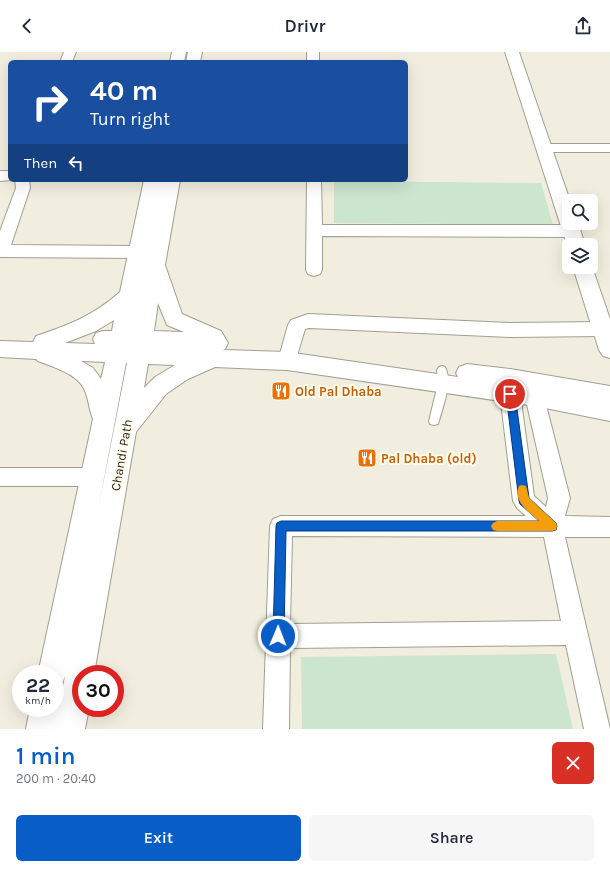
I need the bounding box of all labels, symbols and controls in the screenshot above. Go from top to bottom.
icon: back [16,15,38,37]
text: Drivr [284,15,326,37]
icon: share [572,15,594,37]
text: 40 m [90,74,158,107]
icon: right [24,76,76,128]
text: Turn right [90,108,170,130]
icon: left [65,152,87,174]
text: Then [24,154,57,172]
map controls [562,194,598,274]
button: search [562,194,598,230]
button: layers [562,238,598,274]
pin [493,377,527,411]
restaurant icon: Old Pal Dhaba [270,380,292,402]
icon: arrive [499,383,521,405]
place label: Old Pal Dhaba [295,384,382,399]
street label: Chandi Path [108,418,135,492]
restaurant icon: Pal Dhaba (old) [356,447,378,469]
place label: Pal Dhaba (old) [381,451,477,466]
position arrow [257,615,299,657]
speed limit sign: 30 [72,665,124,717]
text: 22 [26,674,50,697]
text: km/h [25,695,51,707]
text: 1 min [16,742,76,770]
button: close [552,742,594,784]
text: 200 m · 20:40 [16,771,96,786]
button: Exit [16,815,301,861]
button: Share [309,815,594,861]

